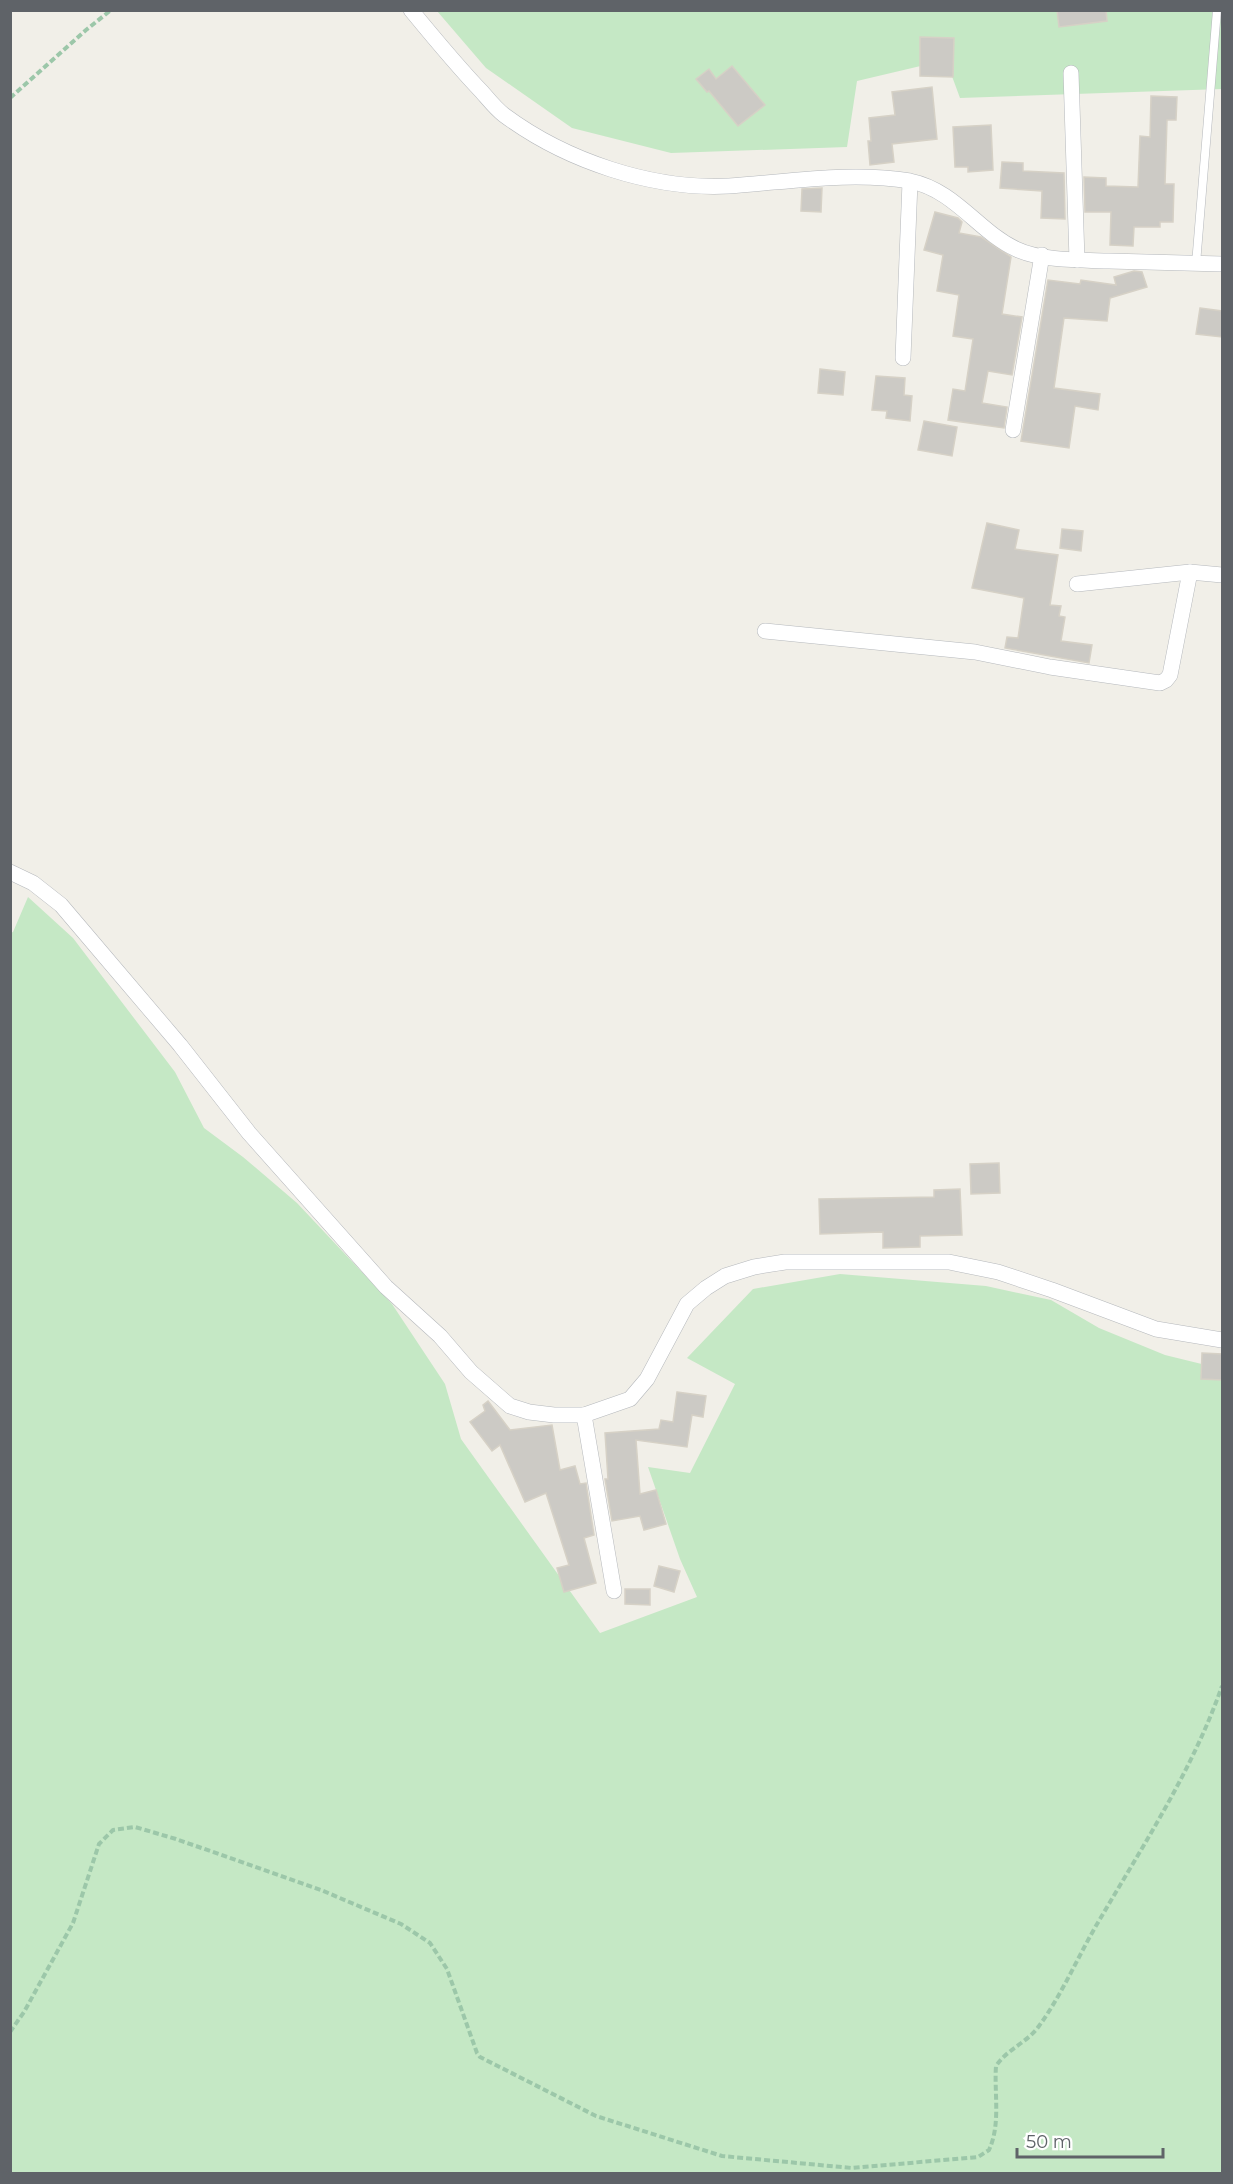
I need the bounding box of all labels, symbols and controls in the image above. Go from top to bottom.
scale bar [1017,2121,1162,2159]
text: 50 m [1026,2131,1072,2153]

